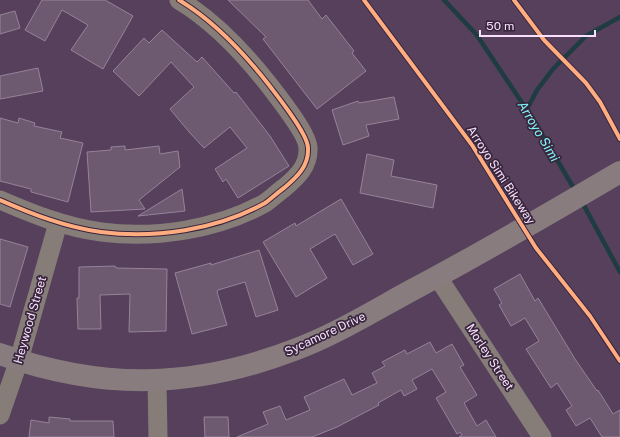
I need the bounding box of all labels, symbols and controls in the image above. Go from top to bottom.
scale bar [480,12,595,38]
text: 50 m [486,19,514,33]
water label: Arroyo Simi [515,98,563,165]
street label: Arroyo Simi Bikeway [464,123,538,227]
street label: Heywood Street [11,274,49,365]
street label: Sycamore Drive [282,309,368,359]
street label: Morley Street [463,321,517,393]

